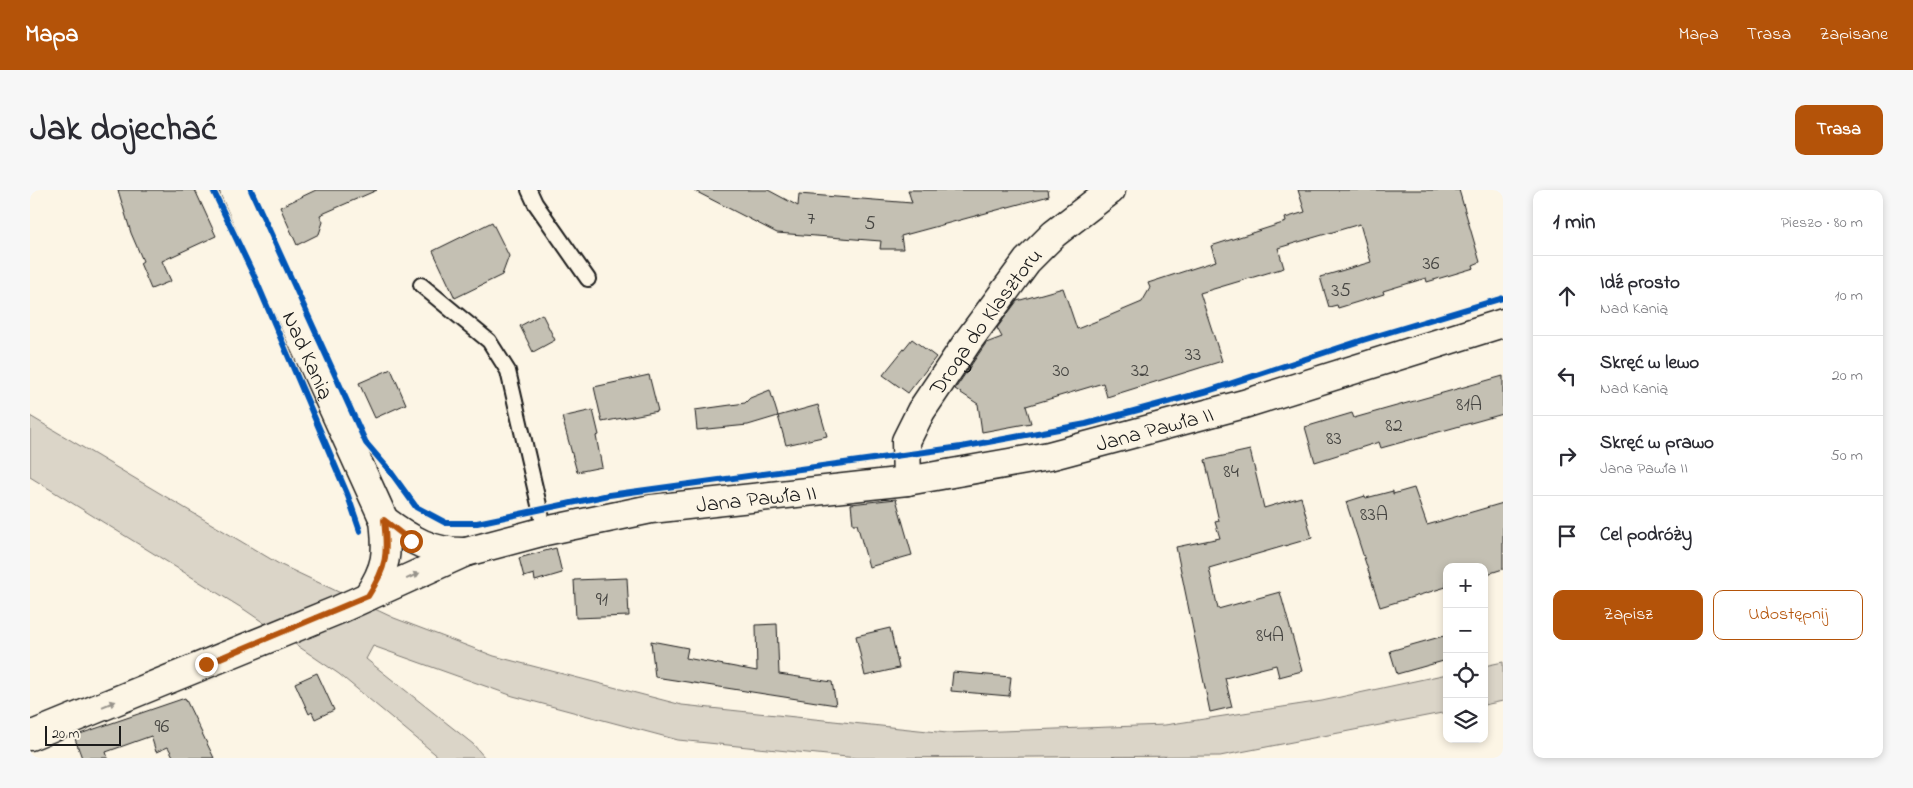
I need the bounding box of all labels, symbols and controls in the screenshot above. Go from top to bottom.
text: Mapa [25,18,79,53]
text: Mapa [1679,22,1719,48]
text: Trasa [1747,22,1791,48]
text: Zapisane [1819,22,1888,48]
text: Jak dojechać [30,105,217,156]
button: Trasa [1795,105,1883,155]
house number: 7 [807,205,815,234]
text: 1 min [1553,208,1595,238]
house number: 5 [864,210,876,239]
text: Pieszo · 80 m [1781,211,1863,235]
street label: Droga do Klasztoru [922,241,1051,404]
house number: 36 [1422,250,1440,279]
text: Idź prosto [1600,270,1680,297]
house number: 35 [1331,277,1351,306]
icon: ahead [1553,282,1581,310]
text: 10 m [1835,284,1863,308]
text: Nad Kanią [1600,297,1668,321]
street label: Nad Kanią [272,307,340,405]
house number: 33 [1185,341,1201,370]
text: Skręć w lewo [1600,350,1699,377]
house number: 30 [1053,357,1070,386]
house number: 32 [1131,357,1149,386]
icon: left [1553,362,1581,390]
text: 20 m [1832,364,1863,388]
text: Nad Kanią [1600,377,1668,401]
house number: 81A [1456,391,1482,420]
street label: Jana Pawła II [1093,400,1218,462]
house number: 82 [1385,412,1403,441]
house number: 83 [1326,425,1342,454]
text: Skręć w prawo [1600,430,1714,457]
icon: right [1553,442,1581,470]
text: 50 m [1831,444,1863,468]
text: Jana Pawła II [1600,457,1688,481]
house number: 84 [1223,458,1239,487]
street label: Jana Pawła II [695,478,818,523]
house number: 83A [1360,501,1388,530]
icon: arrive [1553,522,1581,550]
text: Cel podróży [1600,522,1692,549]
route start [400,530,423,553]
map controls [1443,563,1488,743]
button: + [1443,563,1488,608]
one-way arrow [406,572,420,580]
house number: 91 [596,586,608,615]
button: Zapisz [1553,590,1703,640]
button: Udostępnij [1713,590,1863,640]
button: − [1443,608,1488,653]
house number: 84A [1256,622,1284,651]
route end [195,653,218,676]
button: locate [1443,653,1488,698]
button: layers [1443,698,1488,743]
one-way arrow [102,699,116,707]
house number: 96 [155,713,170,742]
scale bar [45,723,121,746]
text: 20 m [52,724,79,745]

